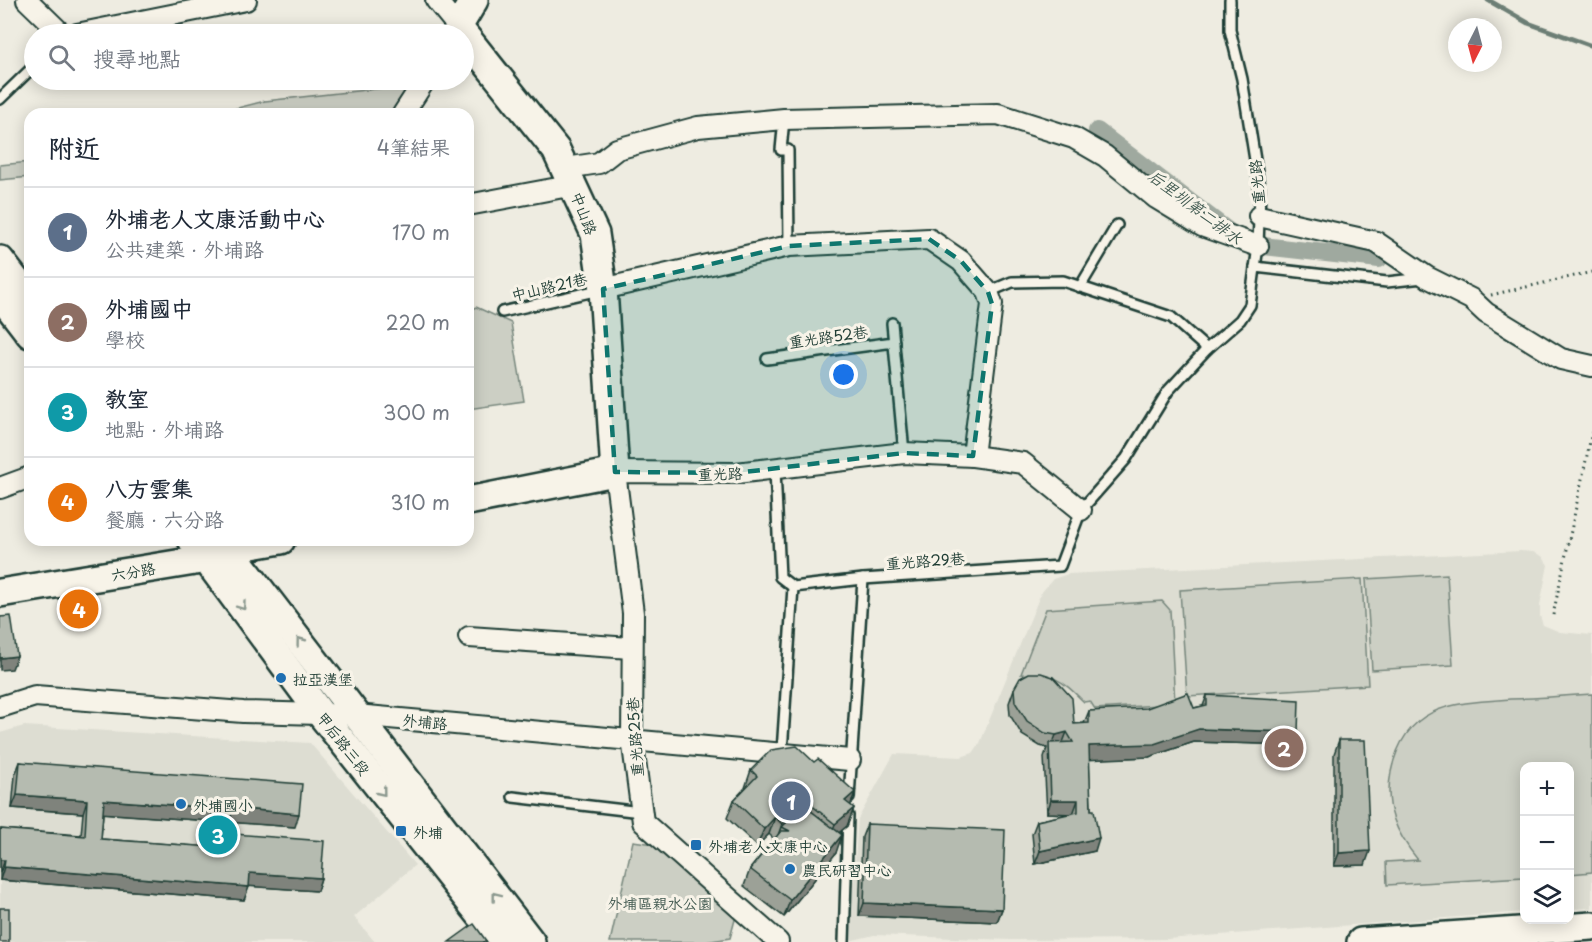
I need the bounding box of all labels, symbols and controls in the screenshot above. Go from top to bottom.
north arrow [1448,18,1502,72]
search box [24,24,474,90]
icon: search [45,41,78,74]
text: 搜尋地點 [93,41,181,74]
text: 附近 [48,128,100,167]
text: 4筆結果 [377,132,450,162]
street label: 重光路 [1243,159,1269,205]
water label: 后里圳第二排水 [1144,163,1249,250]
street label: 中山路 [566,188,604,238]
text: 外埔老人文康活動中心 [105,201,325,234]
text: 1 [63,217,72,247]
text: 170 m [392,217,450,247]
text: 公共建築 · 外埔路 [105,234,264,264]
street label: 中山路21巷 [509,266,589,306]
text: 外埔國中 [105,291,193,324]
text: 2 [60,307,75,337]
text: 220 m [386,307,450,337]
street label: 重光路52巷 [787,319,869,353]
text: 學校 [105,324,145,354]
your location [829,360,858,389]
text: 教室 [105,381,149,414]
text: 3 [61,397,74,427]
text: 300 m [383,397,450,427]
text: 地點 · 外埔路 [105,414,224,444]
street label: 重光路 [697,461,743,485]
text: 八方雲集 [105,471,193,504]
text: 4 [61,487,74,517]
text: 310 m [390,487,450,517]
text: 餐廳 · 六分路 [105,504,224,534]
street label: 重光路29巷 [885,546,965,574]
street label: 六分路 [109,556,157,586]
pin: 4 [60,586,98,632]
one-way arrow [234,599,245,610]
one-way arrow [296,637,307,648]
place label: 拉亞漢堡 [293,667,353,690]
marker: 拉亞漢堡 [274,671,288,685]
street label: 重光路25巷 [620,696,648,778]
street label: 甲后路三段 [312,706,376,780]
street label: 外埔路 [402,708,448,734]
pin: 2 [1264,726,1304,771]
map controls [1520,762,1574,924]
button: + [1520,762,1574,816]
pin: 1 [772,778,810,824]
one-way arrow [375,785,386,796]
place label: 外埔國小 [193,793,253,816]
marker: 外埔國小 [174,797,188,811]
pin: 3 [198,812,238,858]
button: − [1520,816,1574,870]
place label: 外埔 [413,820,443,843]
marker: 外埔 [394,824,408,838]
place label: 外埔老人文康中心 [708,834,828,857]
marker: 外埔老人文康中心 [689,838,703,852]
place label: 農民研習中心 [802,858,892,881]
marker: 農民研習中心 [783,862,797,876]
button: layers [1520,870,1574,924]
one-way arrow [492,891,503,902]
park label: 外埔區親水公園 [607,891,713,914]

